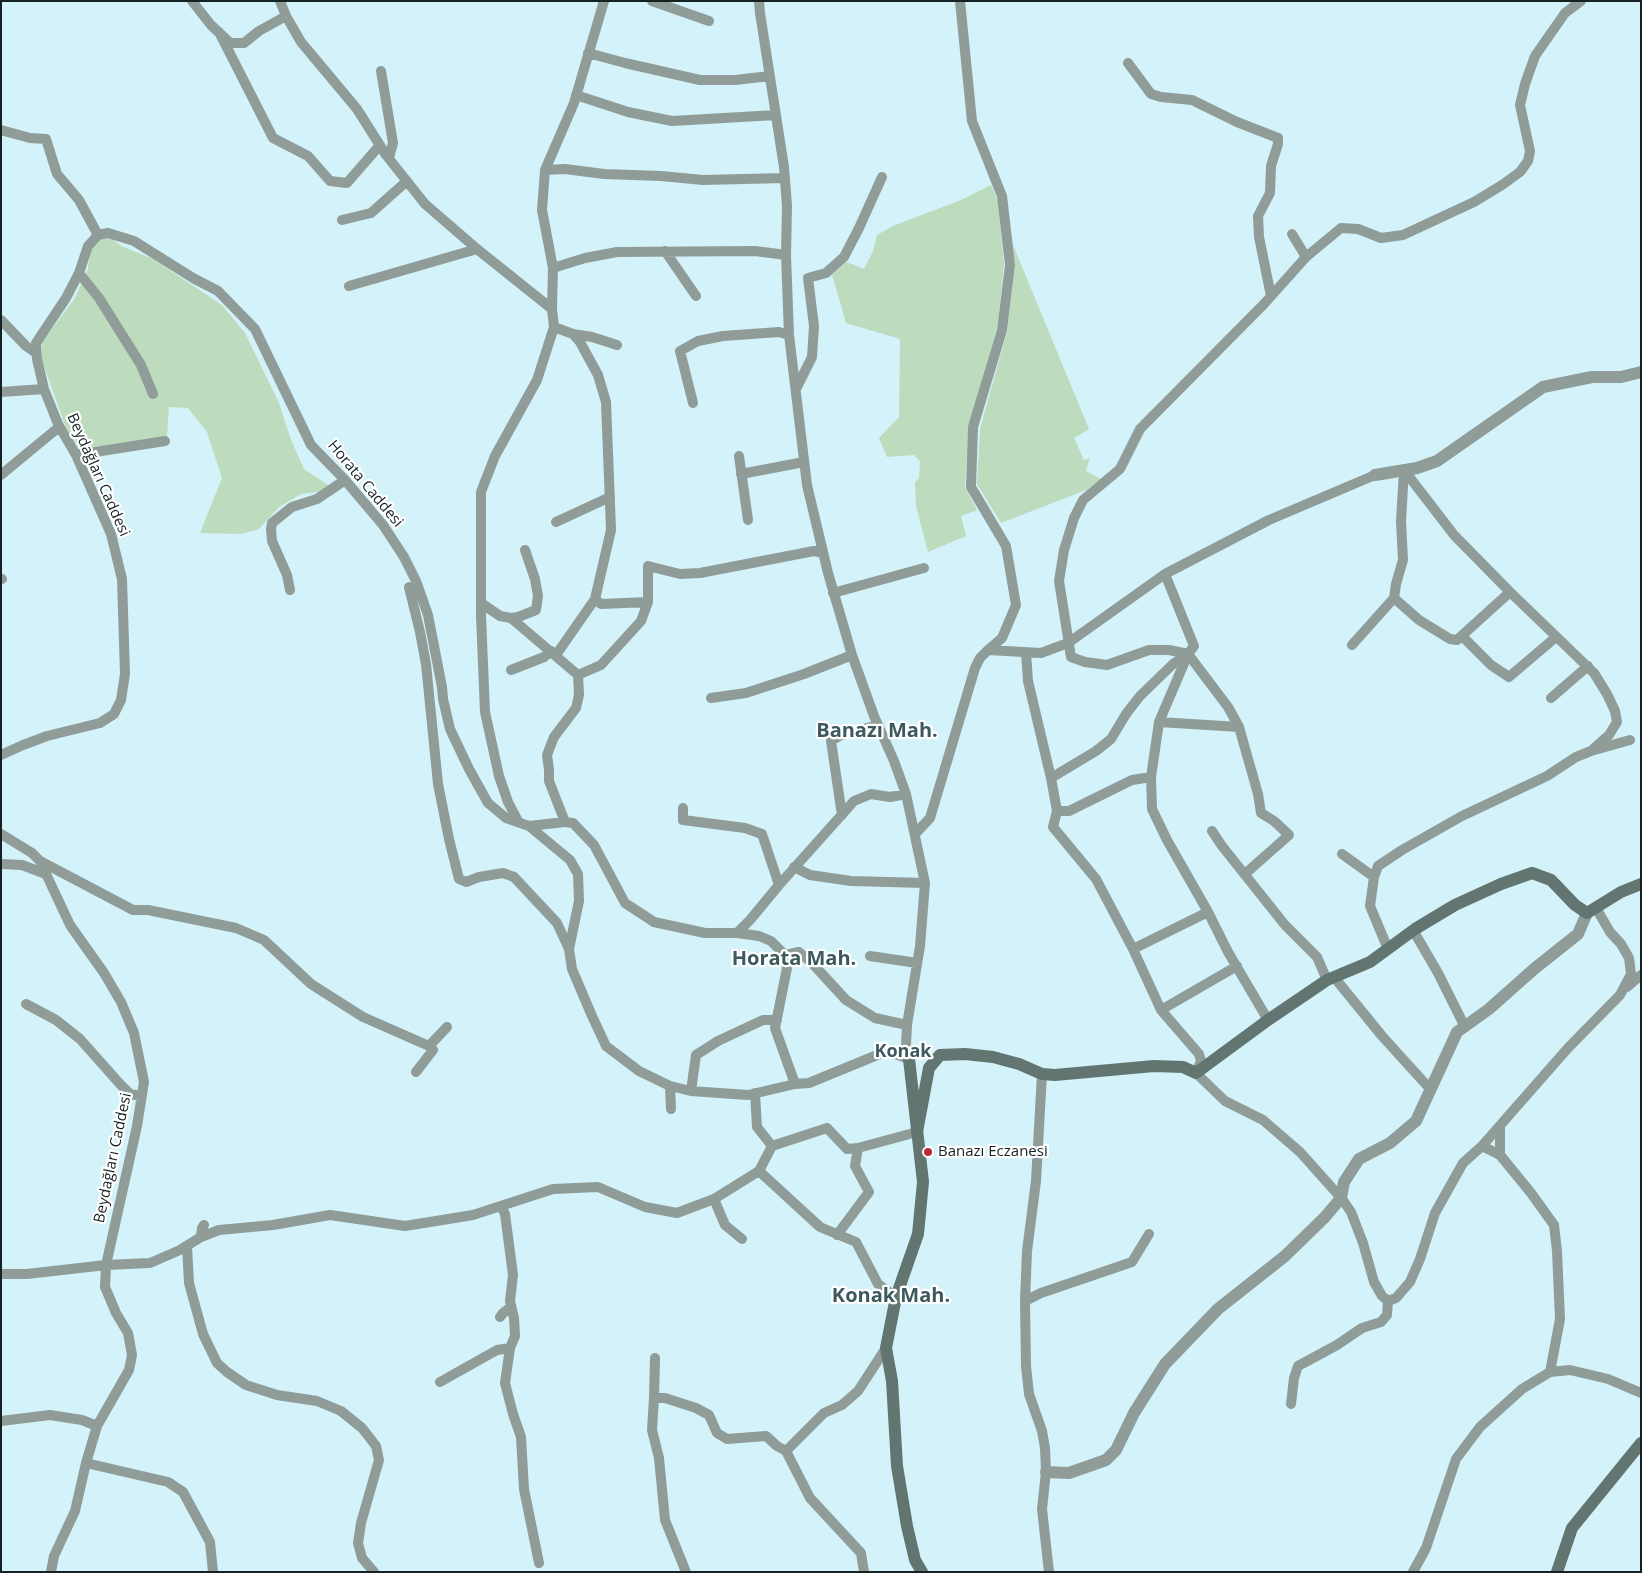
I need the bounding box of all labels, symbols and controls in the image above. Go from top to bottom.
street label: Beydağları Caddesi [63,411,133,539]
street label: Horata Caddesi [324,437,406,531]
district label: Banazı Mah. [816,719,938,743]
district label: Horata Mah. [732,947,856,971]
district label: Konak [875,1041,931,1063]
street label: Beydağları Caddesi [90,1091,136,1225]
place label: Banazı Eczanesi [938,1143,1048,1161]
marker: Banazı Eczanesi [922,1146,934,1158]
district label: Konak Mah. [832,1284,950,1308]

